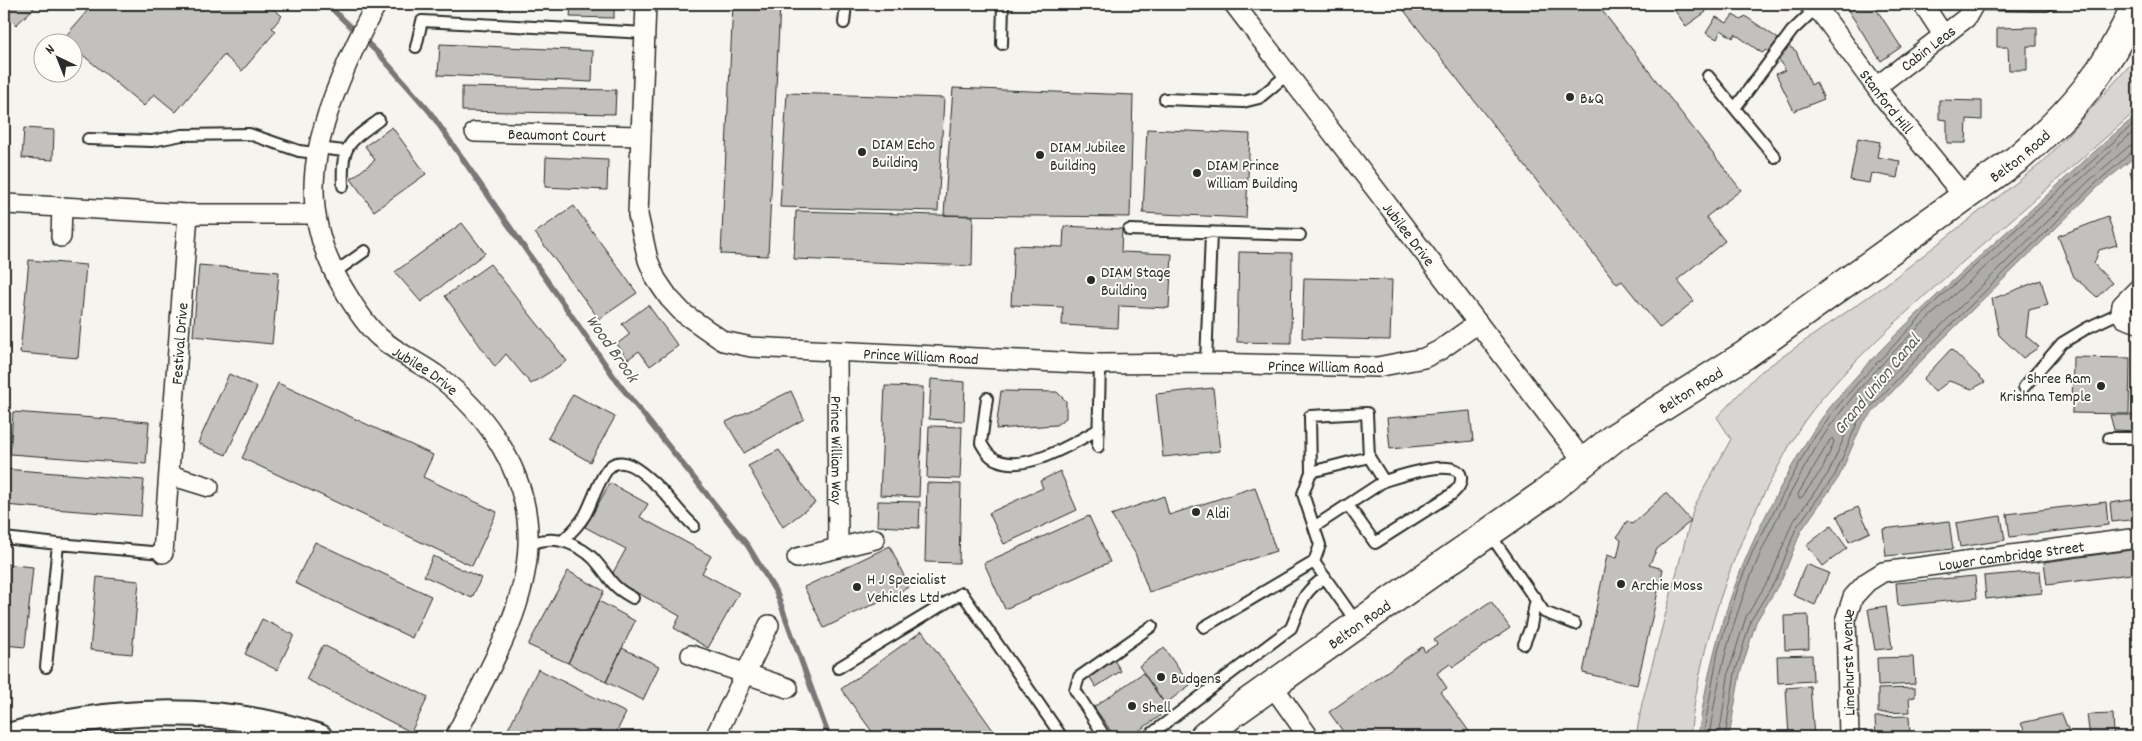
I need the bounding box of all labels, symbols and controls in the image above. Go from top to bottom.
street label: Cabin Leas [1897,21,1962,78]
north arrow [32,32,82,82]
text: N [41,40,60,60]
street label: Stanford Hill [1852,65,1918,140]
place label: B&Q [1580,88,1604,111]
marker: B&Q [1564,91,1576,103]
street label: Beaumont Court [508,124,606,149]
street label: Belton Road [1986,125,2057,189]
place label: DIAM Echo Building [872,134,935,175]
place label: DIAM Jubilee Building [1050,137,1125,178]
marker: DIAM Echo Building [856,146,868,158]
marker: DIAM Jubilee Building [1034,149,1046,161]
place label: DIAM Prince William Building [1207,155,1298,196]
marker: DIAM Prince William Building [1191,167,1203,179]
street label: Jubilee Drive [1376,198,1439,272]
place label: DIAM Stage Building [1101,262,1171,303]
marker: DIAM Stage Building [1085,274,1097,286]
street label: Festival Drive [166,302,195,386]
water label: Wood Brook [578,311,644,390]
water label: Grand Union Canal [1828,329,1929,441]
street label: Jubilee Drive [387,341,462,402]
street label: Prince William Road [863,343,979,372]
street label: Prince William Road [1268,355,1386,381]
street label: Belton Road [1655,363,1728,421]
place label: Shree Ram Krishna Temple [1999,368,2091,409]
marker: Shree Ram Krishna Temple [2095,380,2107,392]
street label: Prince William Way [823,396,847,505]
place label: Aldi [1206,503,1229,526]
marker: Aldi [1190,506,1202,518]
street label: Lower Cambridge Street [1937,536,2086,578]
place label: H J Specialist Vehicles Ltd [867,569,946,610]
place label: Archie Moss [1631,575,1703,598]
marker: Archie Moss [1615,578,1627,590]
marker: H J Specialist Vehicles Ltd [851,581,863,593]
street label: Belton Road [1324,595,1396,656]
street label: Limehurst Avenue [1837,606,1862,716]
place label: Budgens [1171,668,1221,691]
marker: Budgens [1155,671,1167,683]
place label: Shell [1142,697,1171,720]
marker: Shell [1126,700,1138,712]

